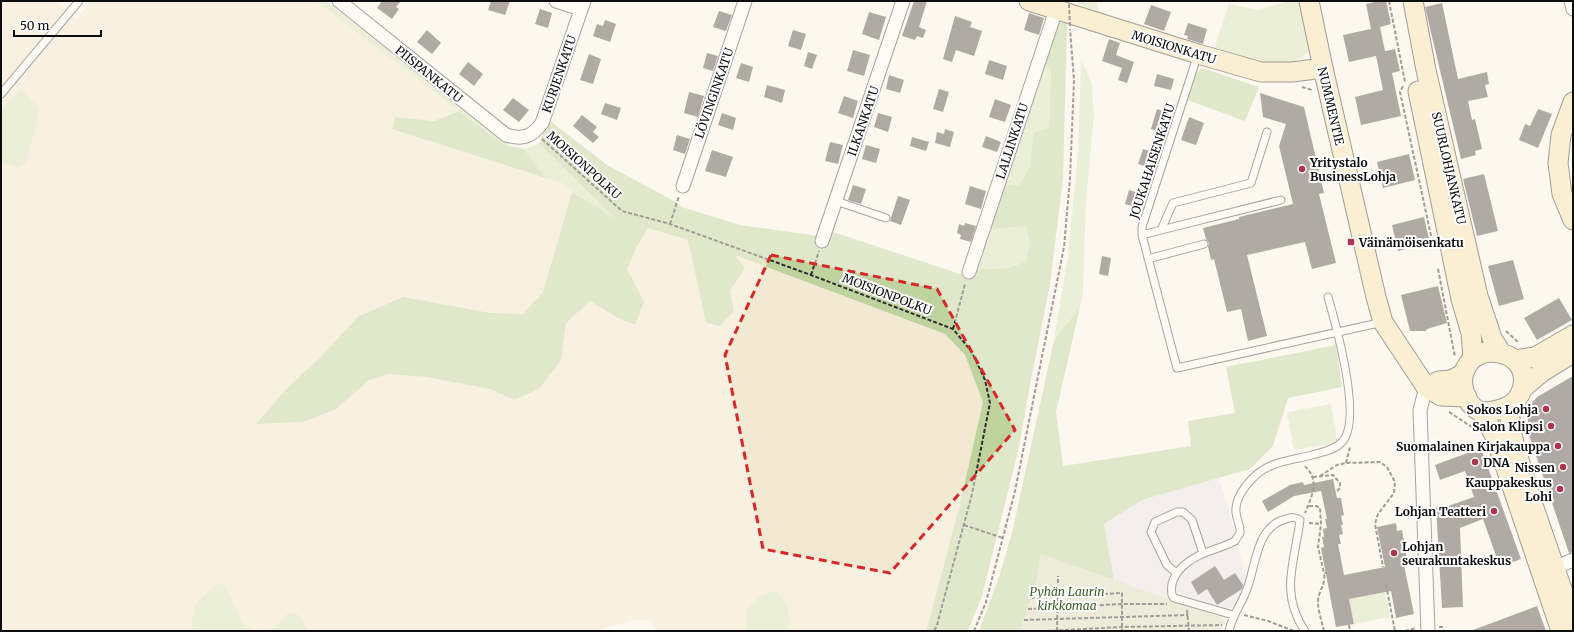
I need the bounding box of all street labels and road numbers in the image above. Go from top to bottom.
street label: MOISIONKATU [1130,27,1218,67]
street label: KURJENKATU [539,33,579,115]
street label: PIISPANKATU [392,42,466,106]
street label: LÖVINGINKATU [691,46,737,140]
street label: NUMMENTIE [1315,65,1347,147]
street label: ILKANKATU [844,84,882,158]
street label: LALLINKATU [993,101,1031,181]
street label: JOUKAHAISENKATU [1126,102,1178,221]
street label: SUURLOHJANKATU [1429,110,1469,226]
street label: MOISIONPOLKU [544,128,624,202]
street label: MOISIONPOLKU [840,270,934,318]

